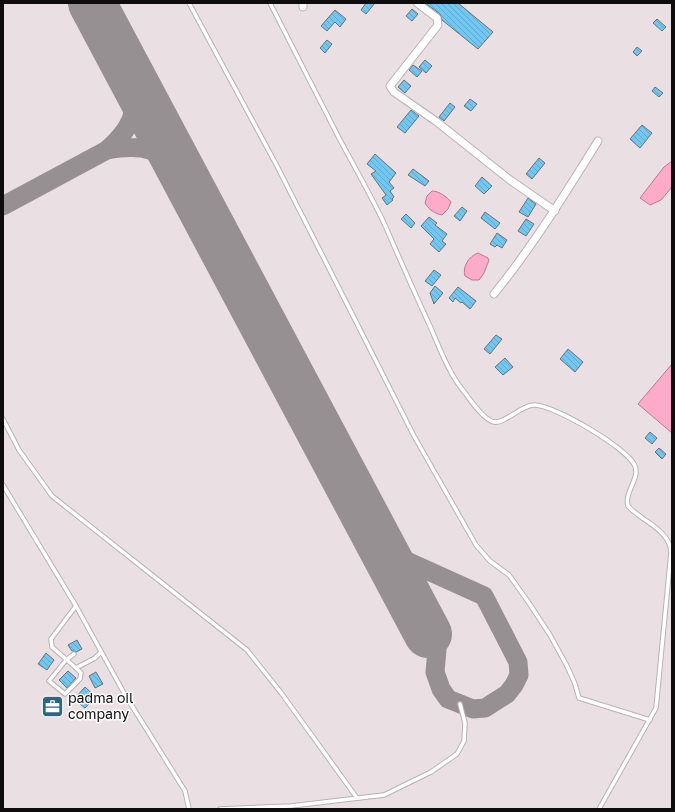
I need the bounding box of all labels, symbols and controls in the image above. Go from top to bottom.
place label: padma oil company [68,689,134,722]
office icon: padma oil company [39,693,65,719]

